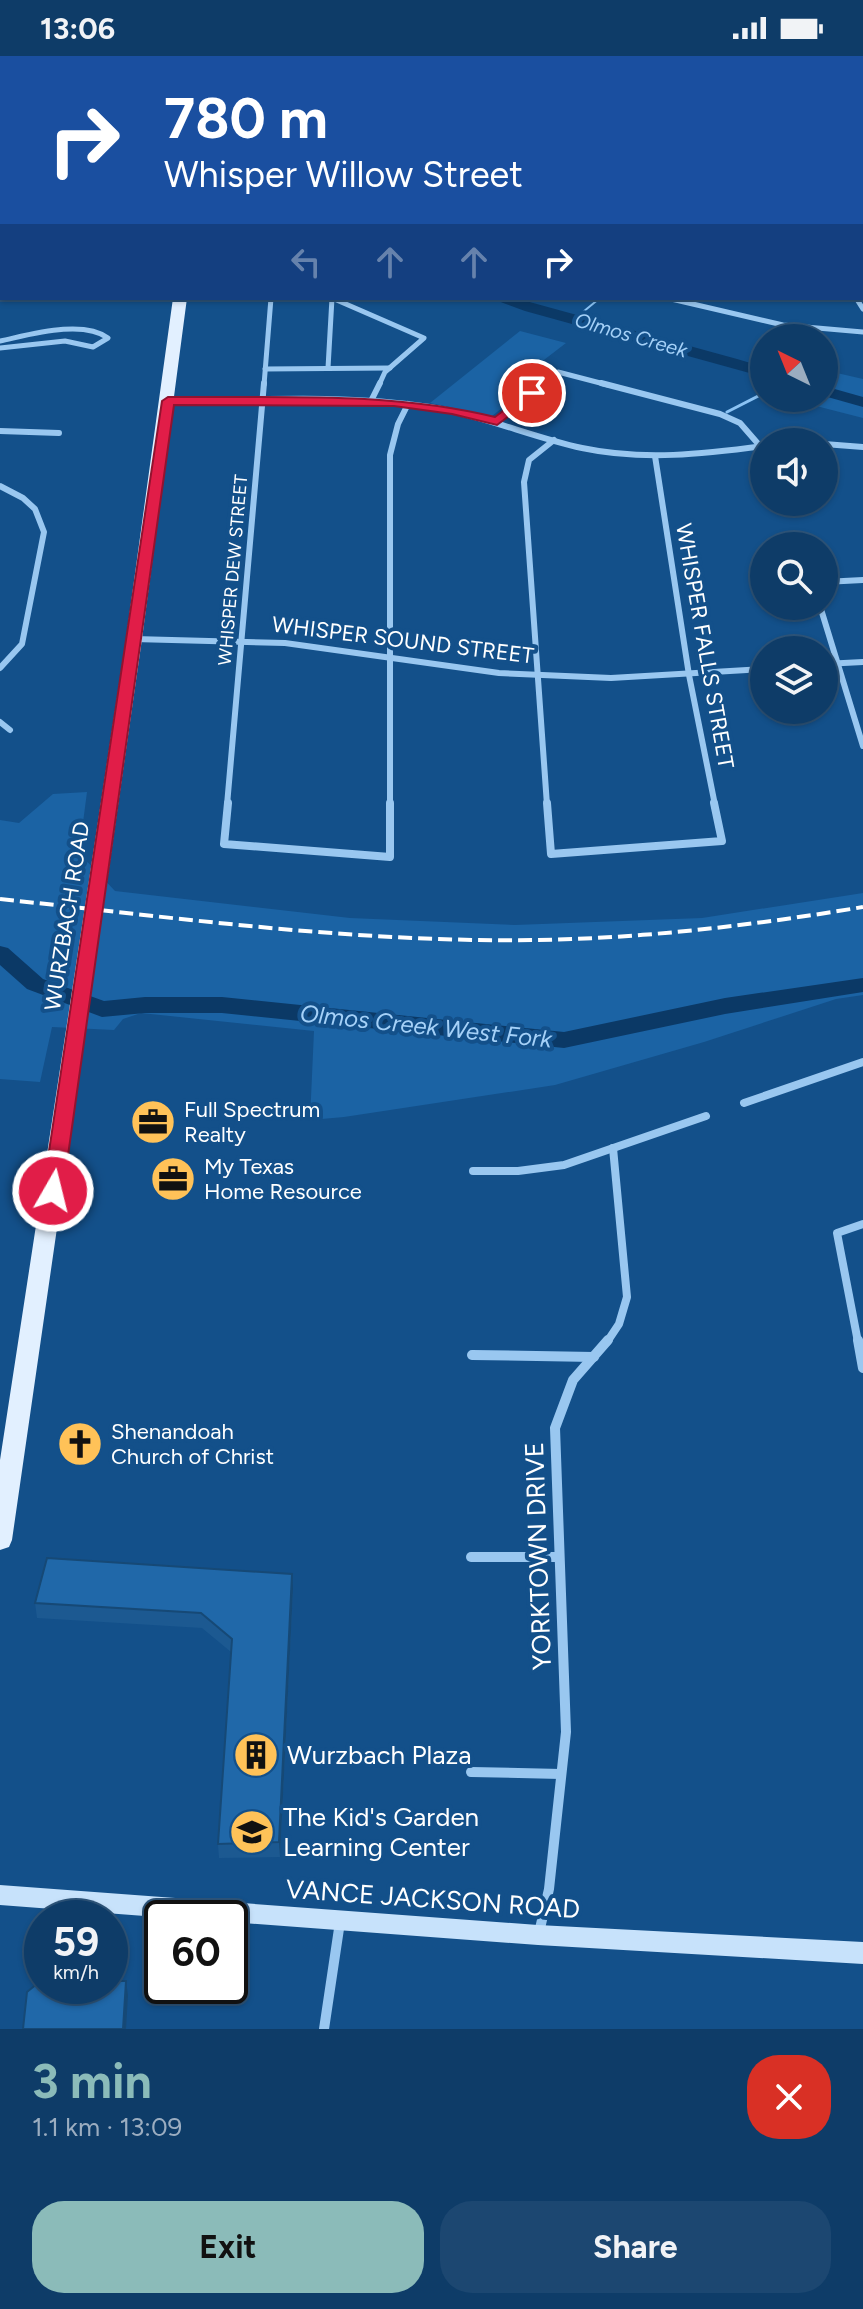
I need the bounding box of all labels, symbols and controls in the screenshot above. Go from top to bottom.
text: 13:06 [40,10,115,47]
text: 780 m [164,85,328,152]
icon: right [32,88,136,192]
text: Whisper Willow Street [164,153,523,196]
icon: left [284,240,328,284]
icon: ahead [368,240,412,284]
icon: ahead [452,240,496,284]
icon: right [536,240,580,284]
water label: Olmos Creek [572,308,691,363]
north arrow [750,324,838,412]
map controls [750,324,838,724]
pin [498,359,566,427]
icon: arrive [510,371,554,415]
button: sound [750,428,838,516]
street label: WHISPER DEW STREET [214,473,252,666]
street label: WHISPER FALLS STREET [670,521,740,771]
button: search [750,532,838,620]
street label: WHISPER SOUND STREET [271,611,535,669]
button: layers [750,636,838,724]
street label: WURZBACH ROAD [39,820,95,1012]
water label: Olmos Creek West Fork [299,998,555,1054]
place label: Full Spectrum Realty [184,1096,320,1148]
office icon: Full Spectrum Realty [129,1098,177,1146]
position arrow [11,1149,95,1233]
place label: My Texas Home Resource [204,1153,362,1205]
office icon: My Texas Home Resource [149,1155,197,1203]
place label: Shenandoah Church of Christ [111,1418,274,1470]
church icon: Shenandoah Church of Christ [56,1420,104,1468]
street label: YORKTOWN DRIVE [518,1441,558,1671]
building icon: Wurzbach Plaza [232,1731,280,1779]
place label: Wurzbach Plaza [287,1739,472,1771]
place label: The Kid's Garden Learning Center [283,1801,479,1863]
school or university icon: The Kid's Garden Learning Center [228,1808,276,1856]
street label: VANCE JACKSON ROAD [285,1873,581,1925]
speed limit sign: 60 [144,1900,248,2004]
text: 59 [53,1918,99,1966]
text: km/h [53,1960,99,1984]
text: 3 min [32,2052,152,2110]
button: close [747,2055,831,2139]
text: 1.1 km · 13:09 [32,2111,182,2143]
button: Exit [32,2201,424,2293]
button: Share [440,2201,831,2293]

